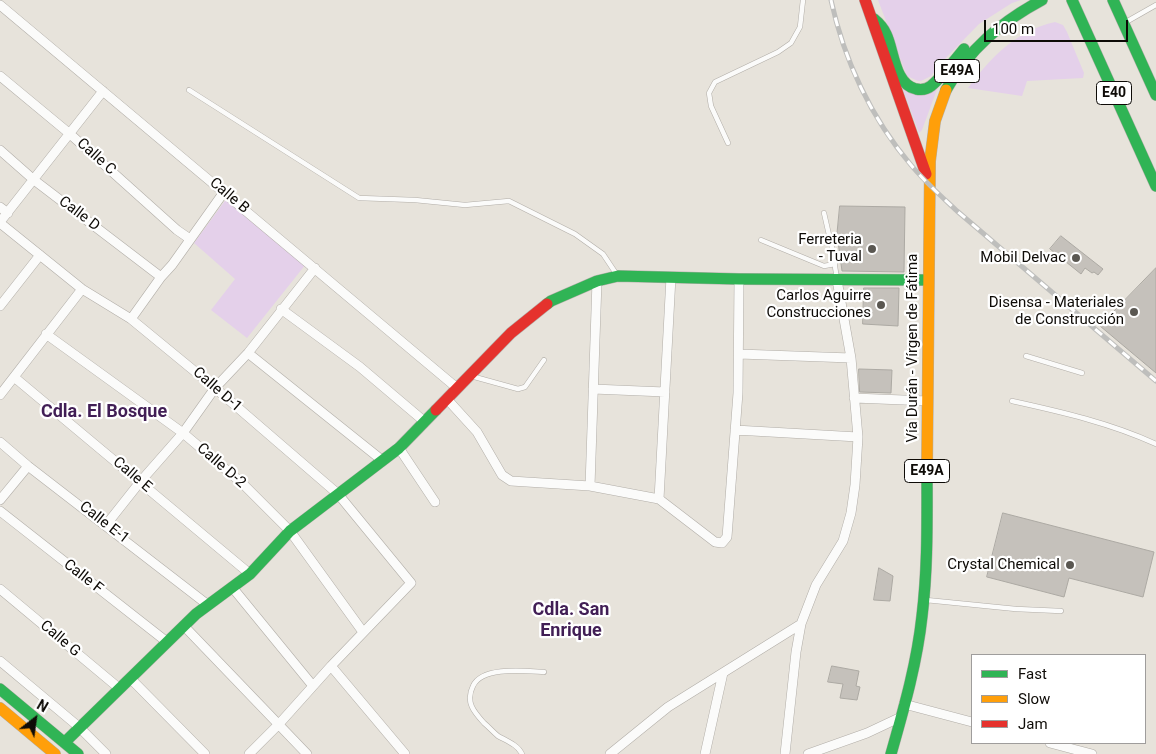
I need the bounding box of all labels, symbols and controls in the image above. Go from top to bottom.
scale bar [986,10,1130,42]
text: 100 m [992,20,1034,38]
road number: E49A [934,59,980,82]
road number: E40 [1096,82,1132,105]
street label: Calle C [73,135,119,179]
street label: Calle B [206,174,252,218]
street label: Calle D [55,193,103,235]
place label: Ferreteria - Tuval [798,231,862,266]
marker: Ferreteria - Tuval [866,243,878,255]
place label: Mobil Delvac [980,249,1066,267]
marker: Mobil Delvac [1070,252,1082,264]
street label: Vía Durán - Vírgen de Fátima [904,254,922,442]
place label: Carlos Aguirre Construcciones [767,287,871,322]
place label: Disensa - Materiales de Construcción [989,294,1124,329]
marker: Carlos Aguirre Construcciones [875,299,887,311]
marker: Disensa - Materiales de Construcción [1128,306,1140,318]
street label: Calle D-1 [189,364,245,416]
district label: Cdla. El Bosque [41,401,167,423]
street label: Calle D-2 [193,440,249,492]
street label: Calle E [109,454,155,496]
road number: E49A [904,460,950,482]
street label: Calle E-1 [76,498,132,548]
street label: Calle F [60,556,106,598]
place label: Crystal Chemical [947,556,1060,574]
marker: Crystal Chemical [1064,559,1076,571]
district label: Cdla. San Enrique [533,599,609,642]
street label: Calle G [36,617,84,661]
legend [971,654,1146,744]
text: Fast [1018,665,1047,683]
text: Slow [1018,690,1050,708]
north arrow [10,694,60,744]
text: N [34,697,51,715]
text: Jam [1018,715,1048,733]

